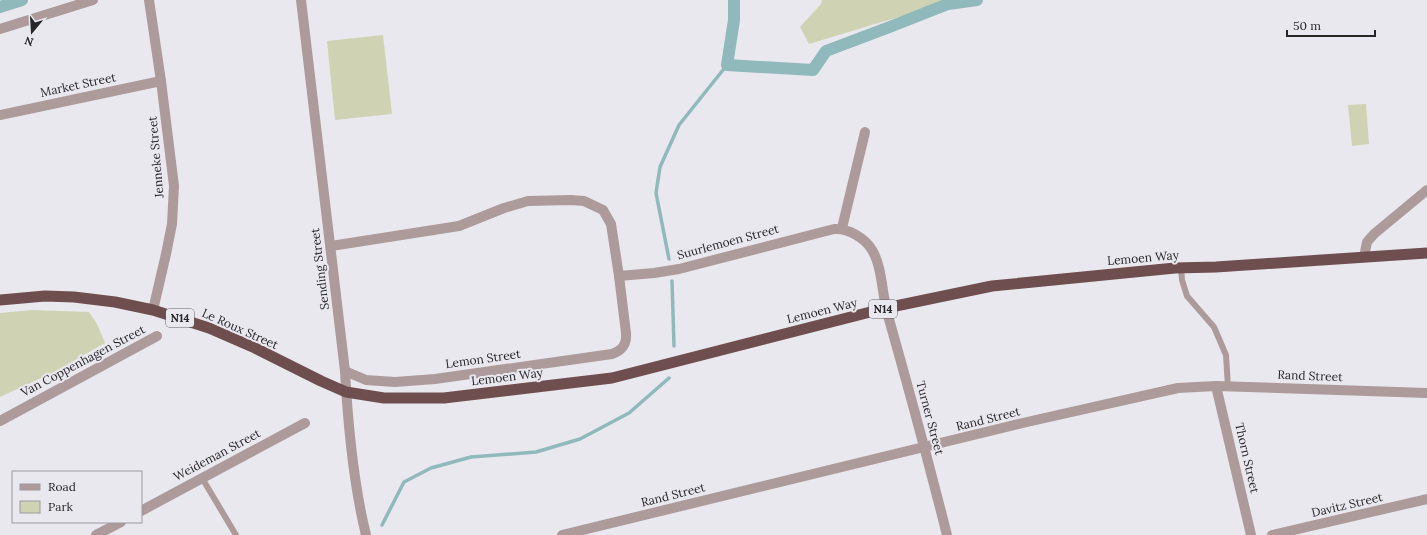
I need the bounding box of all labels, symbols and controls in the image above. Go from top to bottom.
north arrow [12,12,52,52]
scale bar [1287,12,1375,38]
text: 50 m [1293,18,1321,33]
text: N [22,33,35,49]
street label: Market Street [39,69,117,100]
street label: Jenneke Street [144,115,167,199]
street label: Suurlemoen Street [675,221,781,262]
street label: Sending Street [307,227,332,311]
street label: Lemoen Way [1106,247,1180,268]
street label: Lemoen Way [785,294,859,327]
road number: N14 [869,300,897,318]
street label: Le Roux Street [200,305,281,352]
road number: N14 [166,309,194,327]
street label: Van Coppenhagen Street [17,321,148,400]
street label: Lemon Street [444,346,522,371]
street label: Lemoen Way [470,365,544,388]
street label: Rand Street [1277,367,1343,384]
street label: Turner Street [913,379,948,457]
street label: Rand Street [954,403,1022,434]
street label: Thorn Street [1232,421,1263,495]
street label: Weideman Street [171,425,263,484]
legend [12,471,142,523]
text: Road [48,479,76,494]
street label: Rand Street [639,479,707,510]
street label: Davitz Street [1310,489,1384,520]
text: Park [48,499,74,514]

